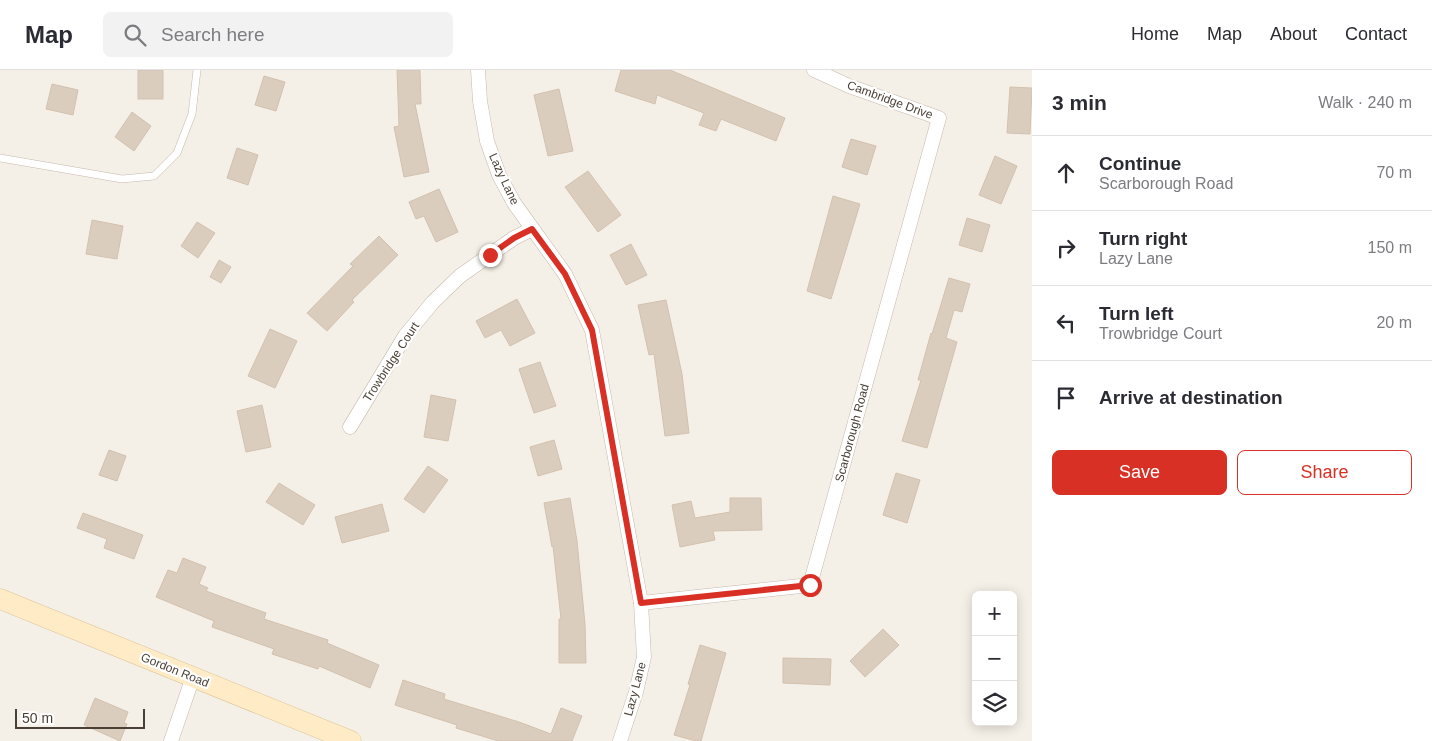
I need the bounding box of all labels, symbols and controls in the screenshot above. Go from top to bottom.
search box [103,12,453,57]
text: Map [25,21,73,48]
icon: search [121,21,149,49]
text: Search here [161,24,265,45]
text: Home [1131,24,1179,44]
text: Map [1207,24,1242,44]
text: About [1270,24,1317,44]
text: Contact [1345,24,1407,44]
street label: Cambridge Drive [845,78,935,122]
text: 3 min [1052,91,1107,114]
text: Walk · 240 m [1318,94,1412,111]
street label: Lazy Lane [486,151,522,207]
text: Continue [1099,153,1181,174]
icon: ahead [1052,159,1080,187]
text: 70 m [1376,164,1412,181]
text: Scarborough Road [1099,175,1233,192]
text: Turn right [1099,228,1187,249]
icon: right [1052,234,1080,262]
text: 150 m [1368,239,1412,256]
route end [479,244,502,267]
text: Lazy Lane [1099,250,1173,267]
text: Turn left [1099,303,1174,324]
icon: left [1052,309,1080,337]
text: 20 m [1376,314,1412,331]
street label: Trowbridge Court [360,319,422,405]
text: Trowbridge Court [1099,325,1222,342]
street label: Scarborough Road [832,383,872,483]
icon: arrive [1052,384,1080,412]
text: Arrive at destination [1099,387,1283,408]
button: Save [1052,450,1227,495]
button: Share [1237,450,1412,495]
route start [799,574,822,597]
map controls [972,591,1017,726]
button: + [972,591,1017,636]
button: − [972,636,1017,681]
street label: Gordon Road [139,650,211,690]
street label: Lazy Lane [621,660,649,718]
button: layers [972,681,1017,726]
scale bar [15,706,145,729]
text: 50 m [22,710,53,726]

